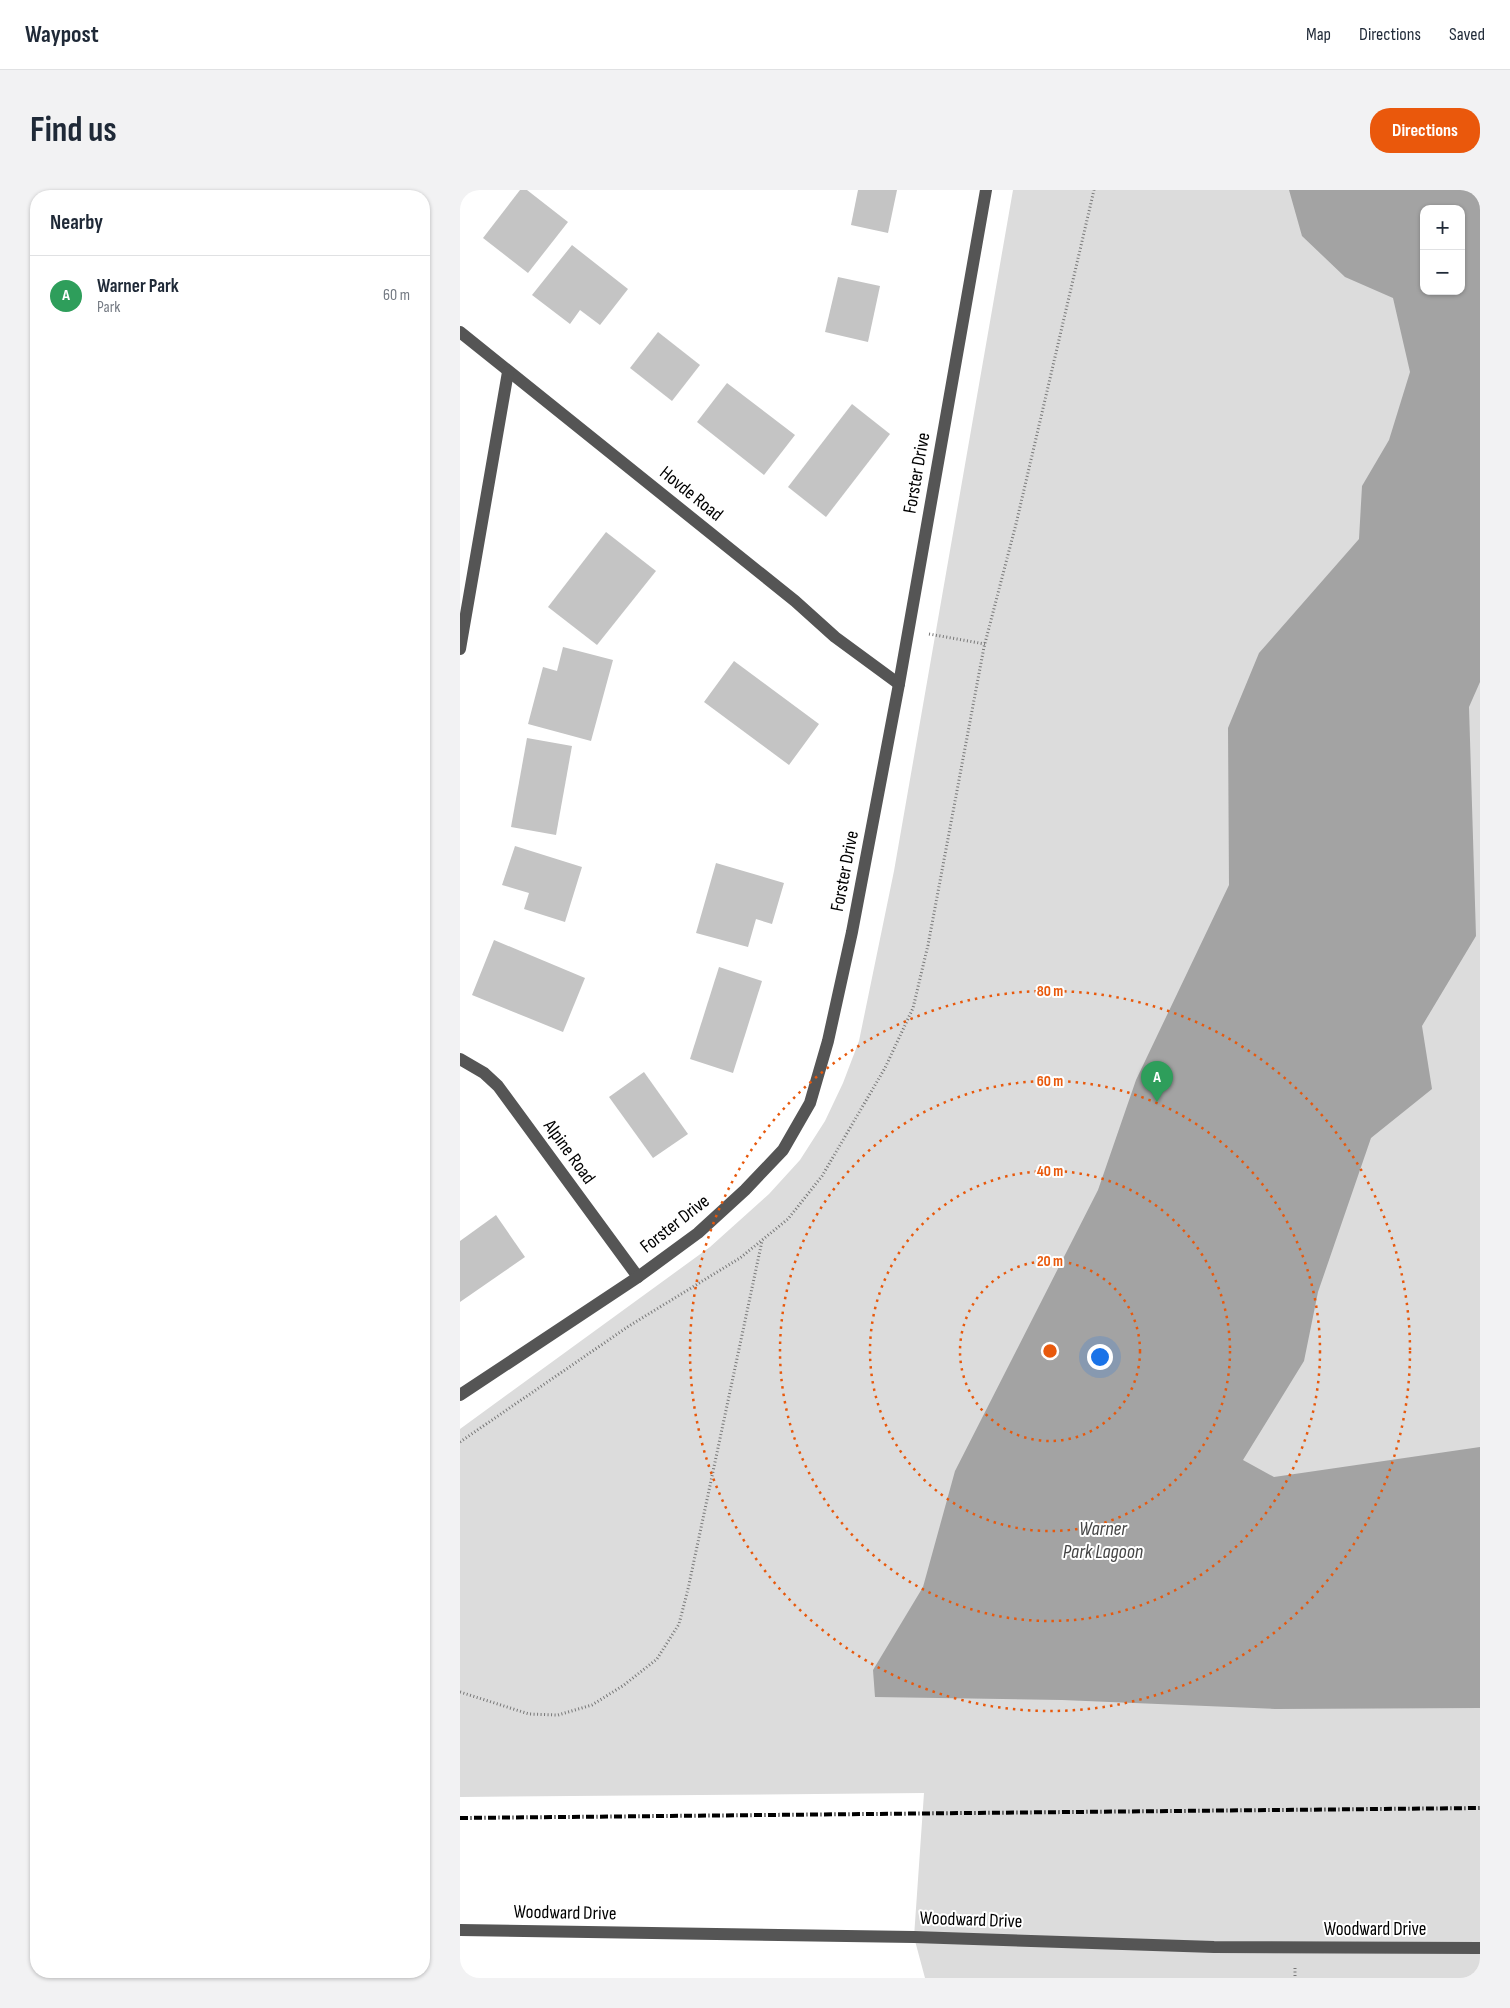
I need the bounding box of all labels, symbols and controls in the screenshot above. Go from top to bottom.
text: Waypost [25,20,99,49]
text: Map [1306,24,1331,45]
text: Directions [1359,24,1421,45]
text: Saved [1449,24,1485,45]
button: Directions [1370,108,1480,153]
text: Find us [30,109,117,152]
map controls [1420,205,1465,295]
button: + [1420,205,1465,250]
text: Nearby [50,210,103,235]
button: − [1420,250,1465,295]
text: Warner Park [97,275,179,298]
text: A [62,286,70,305]
text: 60 m [383,286,410,305]
text: Park [97,298,120,317]
street label: Forster Drive [899,431,935,515]
street label: Hovde Road [655,462,727,526]
street label: Forster Drive [826,829,864,913]
text: 80 m [1037,982,1063,1001]
pin: A [1141,1061,1173,1102]
text: 60 m [1037,1072,1063,1091]
street label: Alpine Road [537,1115,600,1189]
text: 40 m [1037,1162,1063,1181]
street label: Forster Drive [636,1190,714,1258]
text: 20 m [1037,1252,1063,1271]
centre of rings [1041,1342,1059,1360]
your location [1087,1344,1113,1370]
water label: Warner Park Lagoon [1063,1517,1143,1564]
street label: Woodward Drive [513,1901,617,1925]
street label: Woodward Drive [919,1907,1023,1933]
street label: Woodward Drive [1324,1918,1426,1941]

